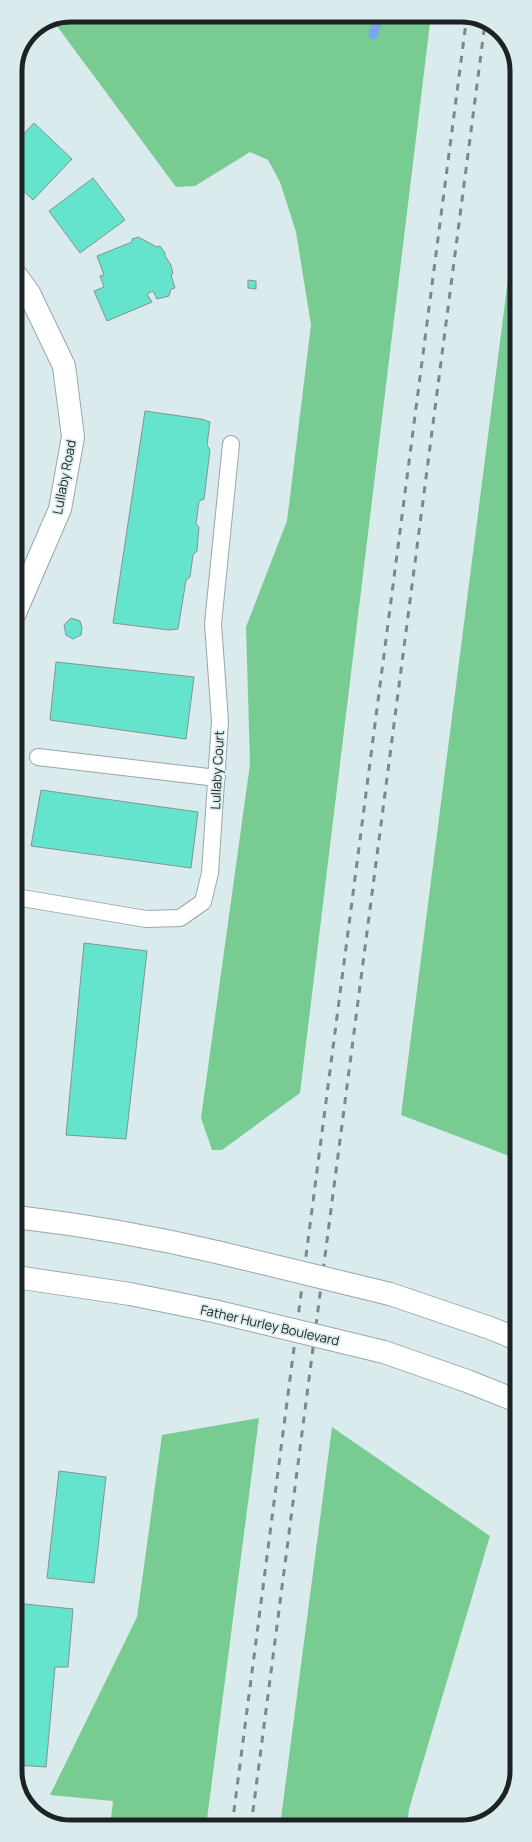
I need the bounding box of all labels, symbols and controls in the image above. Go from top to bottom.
street label: Lullaby Road [48,438,80,516]
street label: Lullaby Court [206,730,228,810]
street label: Father Hurley Boulevard [199,1300,341,1350]

